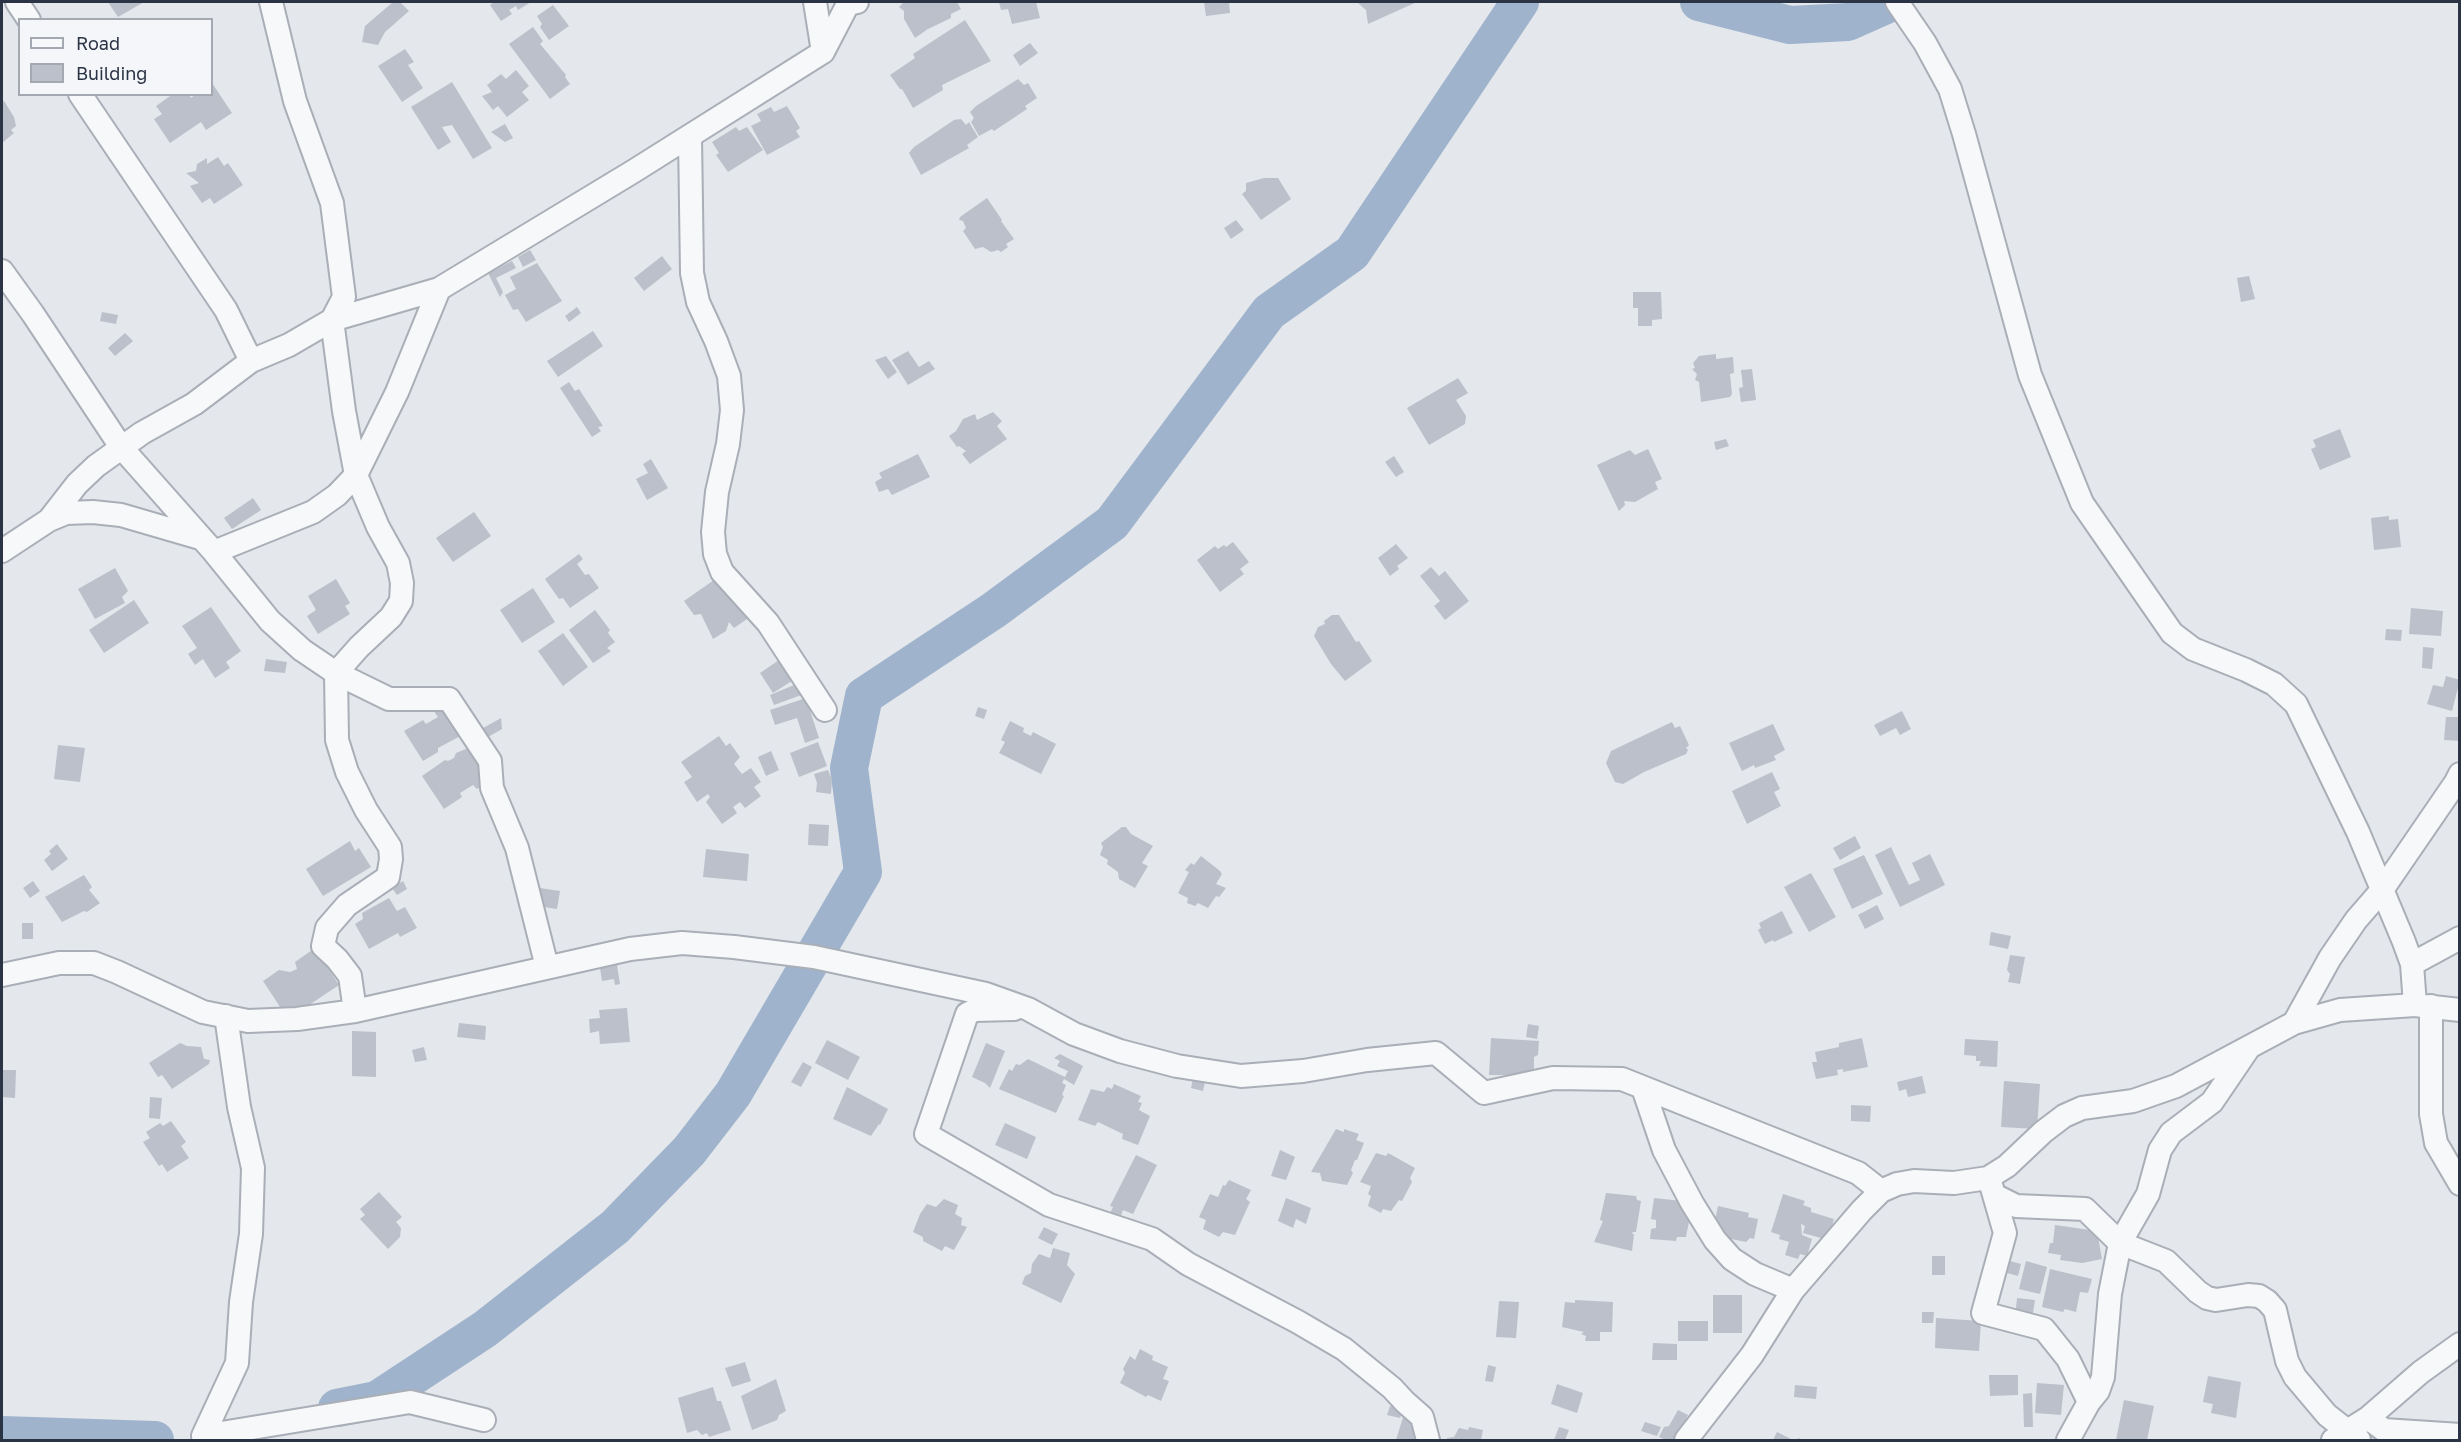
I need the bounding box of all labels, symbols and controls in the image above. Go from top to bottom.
legend [18,18,213,96]
text: Road [76,32,120,54]
text: Building [76,62,147,84]

